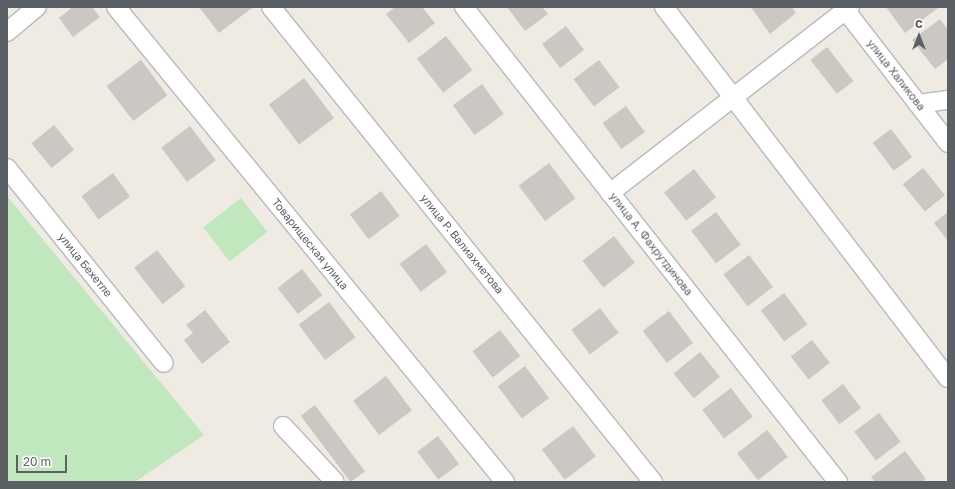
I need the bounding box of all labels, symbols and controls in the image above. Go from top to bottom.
north arrow [899,16,939,56]
text: С [915,17,923,30]
street label: улица Халикова [864,37,928,113]
street label: улица А. Фахрутдинова [607,190,695,298]
street label: улица Р. Валиахметова [418,192,506,296]
street label: Товарищеская улица [269,196,351,292]
street label: улица Бехетле [55,230,115,300]
scale bar [18,447,69,473]
text: 20 m [23,454,51,469]

